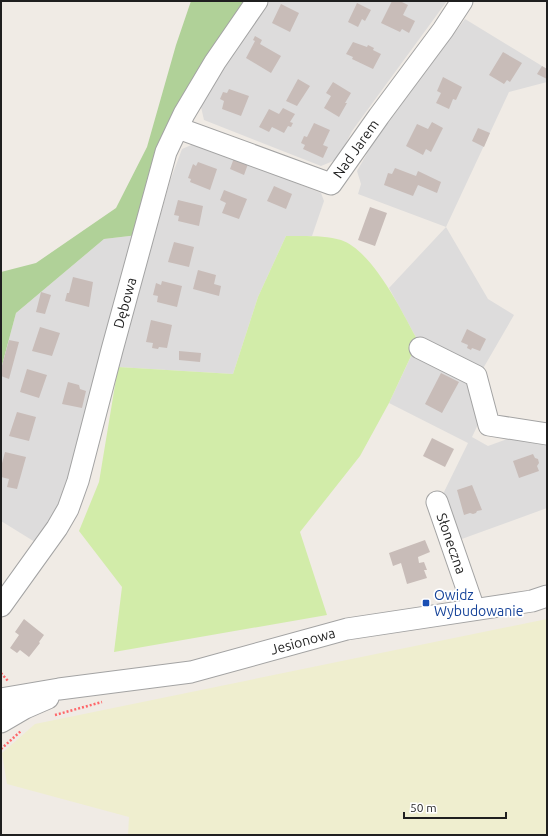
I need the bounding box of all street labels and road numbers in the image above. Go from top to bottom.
street label: Nad Jarem [330,116,382,181]
street label: Dębowa [110,276,139,330]
street label: Słoneczna [433,511,469,576]
street label: Jesionowa [269,625,337,658]

